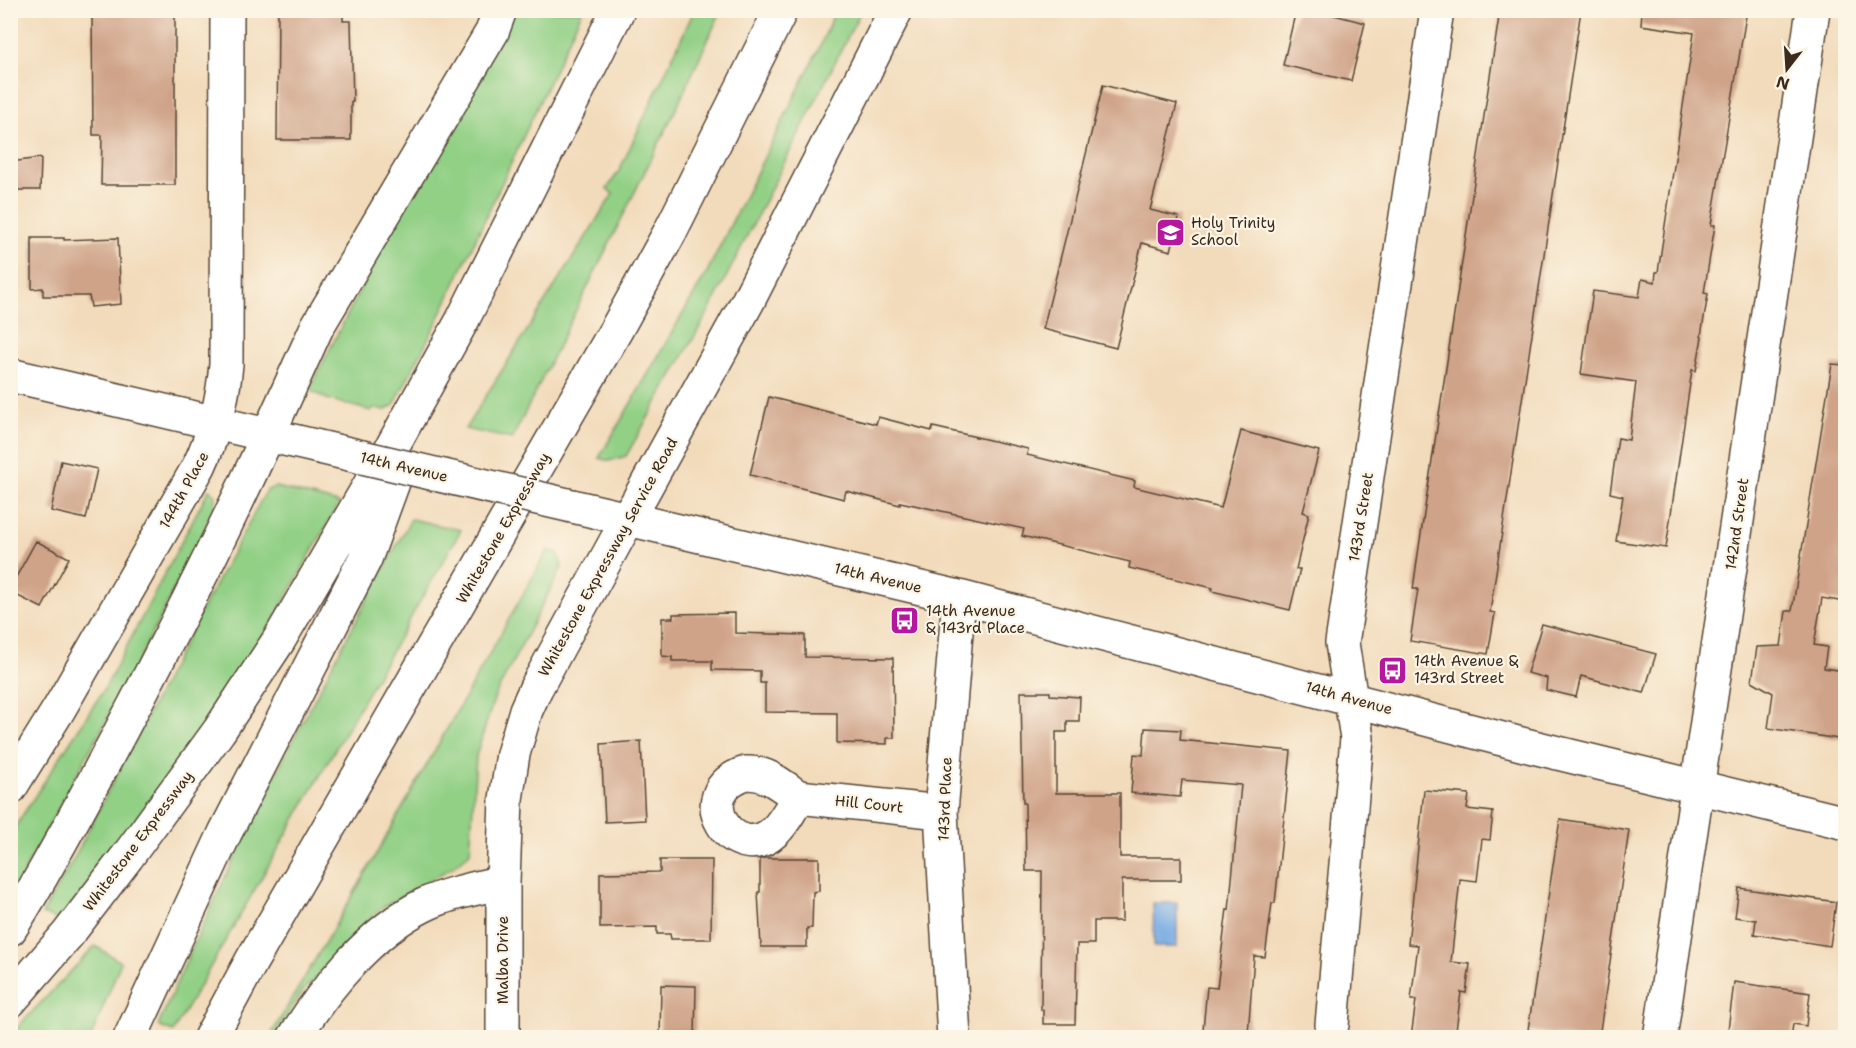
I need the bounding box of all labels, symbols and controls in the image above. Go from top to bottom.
north arrow [1757,39,1817,99]
text: N [1774,71,1792,95]
place label: Holy Trinity School [1191,213,1275,250]
school or university icon: Holy Trinity School [1154,216,1186,248]
street label: Whitestone Expressway Service Road [534,433,683,680]
street label: 14th Avenue [358,447,450,487]
street label: 144th Place [155,448,213,532]
street label: Whitestone Expressway [451,449,555,607]
street label: 143rd Street [1344,471,1378,563]
street label: 142nd Street [1721,477,1753,571]
street label: 14th Avenue [832,558,924,598]
place label: 14th Avenue & 143rd Place [926,601,1025,638]
bus stop icon: 14th Avenue & 143rd Place [889,604,921,636]
place label: 14th Avenue & 143rd Street [1414,651,1519,688]
bus stop icon: 14th Avenue & 143rd Street [1377,654,1409,686]
street label: 14th Avenue [1303,677,1395,719]
street label: 143rd Place [934,756,956,842]
street label: Whitestone Expressway [78,766,198,916]
street label: Hill Court [834,790,904,818]
street label: Malba Drive [493,916,513,1004]

